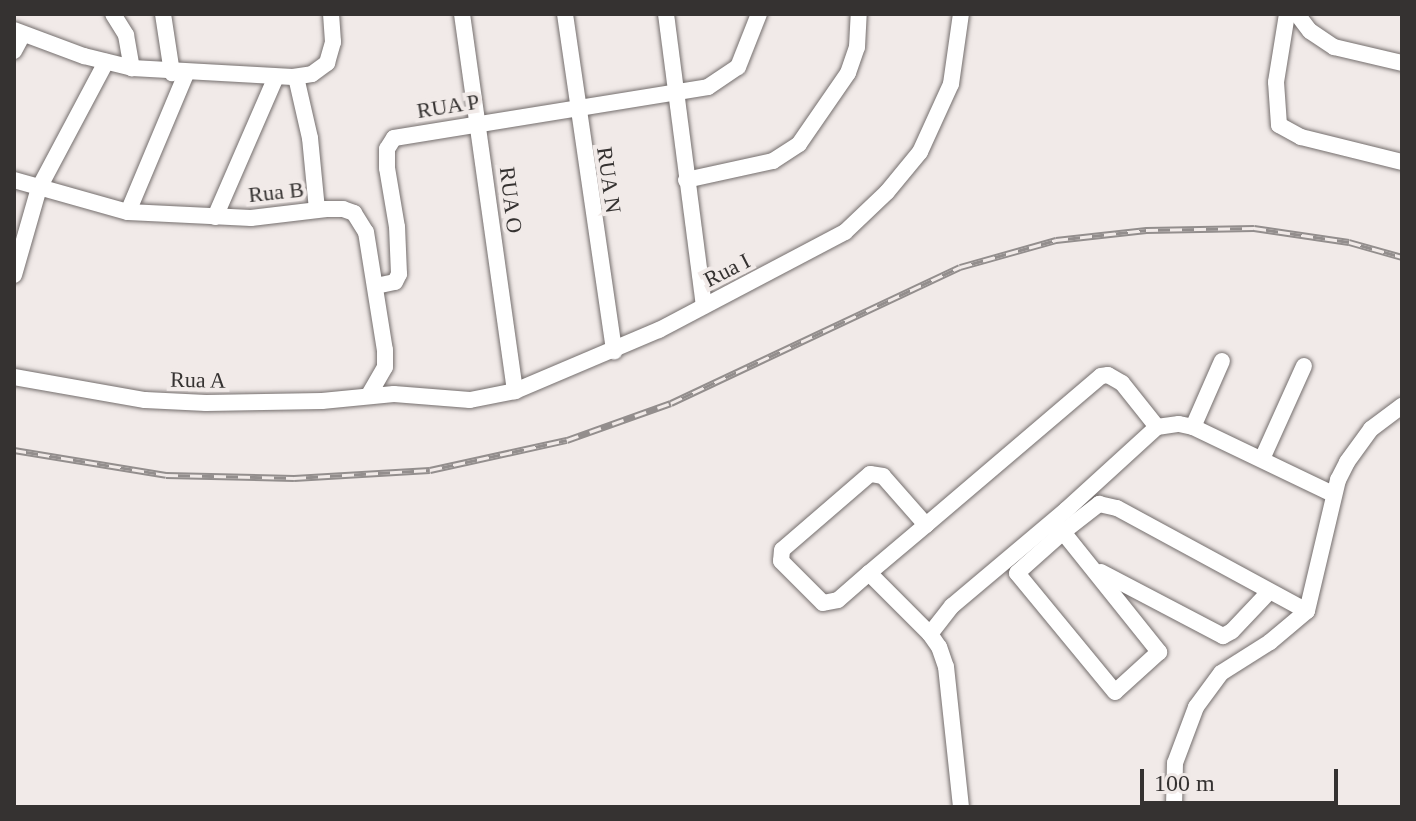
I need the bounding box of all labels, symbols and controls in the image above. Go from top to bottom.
street label: RUA P [414,88,482,124]
street label: RUA N [591,145,627,215]
street label: RUA O [494,165,528,235]
street label: Rua B [247,176,305,208]
street label: Rua I [700,247,754,293]
street label: Rua A [169,366,227,394]
scale bar [1144,753,1342,803]
text: 100 m [1154,770,1215,796]

